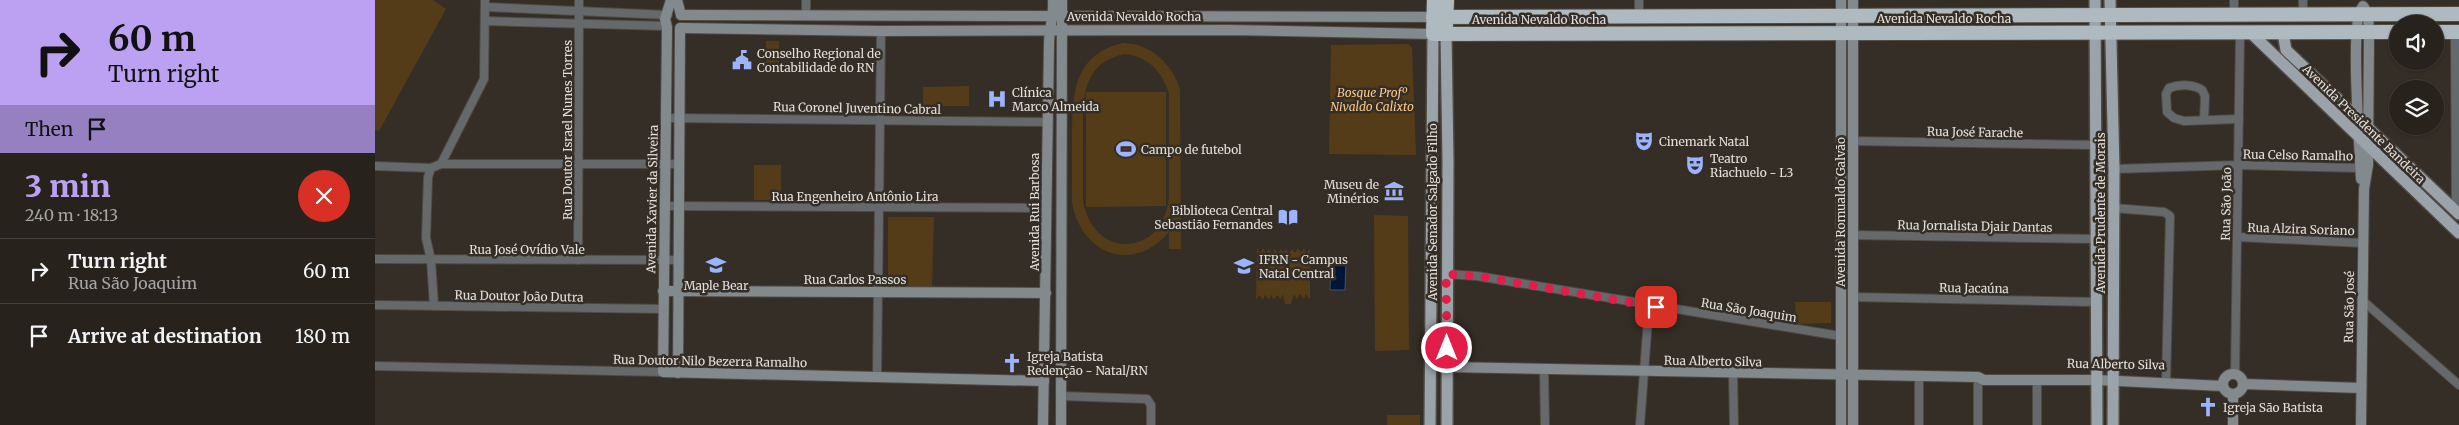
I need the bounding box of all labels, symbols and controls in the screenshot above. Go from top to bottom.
street label: Avenida Nevaldo Rocha [1066,9,1202,24]
street label: Avenida Nevaldo Rocha [1876,11,2012,26]
street label: Avenida Nevaldo Rocha [1471,12,1607,27]
map controls [2389,15,2444,135]
button: sound [2389,15,2444,70]
text: 60 m [108,17,196,61]
icon: right [25,20,90,85]
street label: Rua Doutor Israel Nunes Torres [560,40,575,220]
place label: Conselho Regional de Contabilidade do RN [757,46,881,75]
public building icon: Conselho Regional de Contabilidade do RN [731,49,753,71]
text: Turn right [108,60,219,88]
street label: Avenida Presidente Bandeira [2299,61,2429,187]
button: layers [2389,80,2444,135]
place label: Clínica Marco Almeida [1012,85,1100,114]
park label: Bosque Profº Nivaldo Calixto [1330,85,1414,114]
hospital icon: Clínica Marco Almeida [986,88,1008,110]
street label: Rua Coronel Juventino Cabral [773,99,941,117]
icon: arrive [83,115,111,143]
text: Then [25,117,73,141]
street label: Avenida Senador Salgado Filho [1425,123,1440,302]
street label: Avenida Xavier da Silveira [643,124,661,274]
street label: Rua José Farache [1927,124,2023,140]
theatre icon: Cinemark Natal [1633,130,1655,152]
street label: Avenida Prudente de Morais [2093,132,2108,295]
place label: Cinemark Natal [1659,134,1749,149]
street label: Avenida Romualdo Galvão [1833,137,1848,288]
sports icon: Campo de futebol [1115,138,1137,160]
place label: Campo de futebol [1141,142,1242,157]
street label: Rua Celso Ramalho [2243,147,2353,163]
place label: Teatro Riachuelo - L3 [1710,151,1793,180]
street label: Avenida Rui Barbosa [1027,152,1042,272]
theatre icon: Teatro Riachuelo - L3 [1684,154,1706,176]
text: 3 min [25,167,110,205]
street label: Rua São João [2218,167,2234,241]
button: close [298,170,350,222]
place label: Museu de Minérios [1324,177,1379,206]
museum icon: Museu de Minérios [1383,180,1405,202]
street label: Rua Engenheiro Antônio Lira [772,189,939,204]
place label: Biblioteca Central Sebastião Fernandes [1154,203,1273,232]
text: 240 m · 18:13 [25,205,118,225]
library icon: Biblioteca Central Sebastião Fernandes [1277,206,1299,228]
street label: Rua Jornalista Djair Dantas [1897,217,2053,235]
street label: Rua Alzira Soriano [2247,220,2355,238]
street label: Rua José Ovídio Vale [469,242,585,257]
text: Turn right [68,249,167,273]
place label: IFRN - Campus Natal Central [1259,252,1348,281]
school or university icon: Maple Bear [705,254,727,276]
school or university icon: IFRN - Campus Natal Central [1233,255,1255,277]
icon: right [25,257,53,285]
text: 60 m [303,259,350,283]
street label: Rua São José [2341,271,2357,343]
street label: Rua Carlos Passos [804,272,906,287]
text: Rua São Joaquim [68,273,197,293]
place label: Maple Bear [684,278,749,293]
street label: Rua Jacaúna [1939,280,2010,296]
pin [1635,286,1677,328]
street label: Rua Doutor João Dutra [454,287,584,305]
icon: arrive [1642,293,1670,321]
street label: Rua São Joaquim [1700,295,1798,325]
position arrow [1420,321,1472,373]
icon: arrive [25,322,53,350]
text: Arrive at destination [68,324,262,348]
text: 180 m [295,324,350,348]
place label: Igreja Batista Redenção - Natal/RN [1027,349,1148,378]
street label: Rua Doutor Nilo Bezerra Ramalho [613,352,807,370]
church icon: Igreja Batista Redenção - Natal/RN [1001,352,1023,374]
street label: Rua Alberto Silva [1664,353,1763,369]
street label: Rua Alberto Silva [2067,356,2166,372]
church icon: Igreja São Batista [2197,396,2219,418]
place label: Igreja São Batista [2223,400,2323,415]

